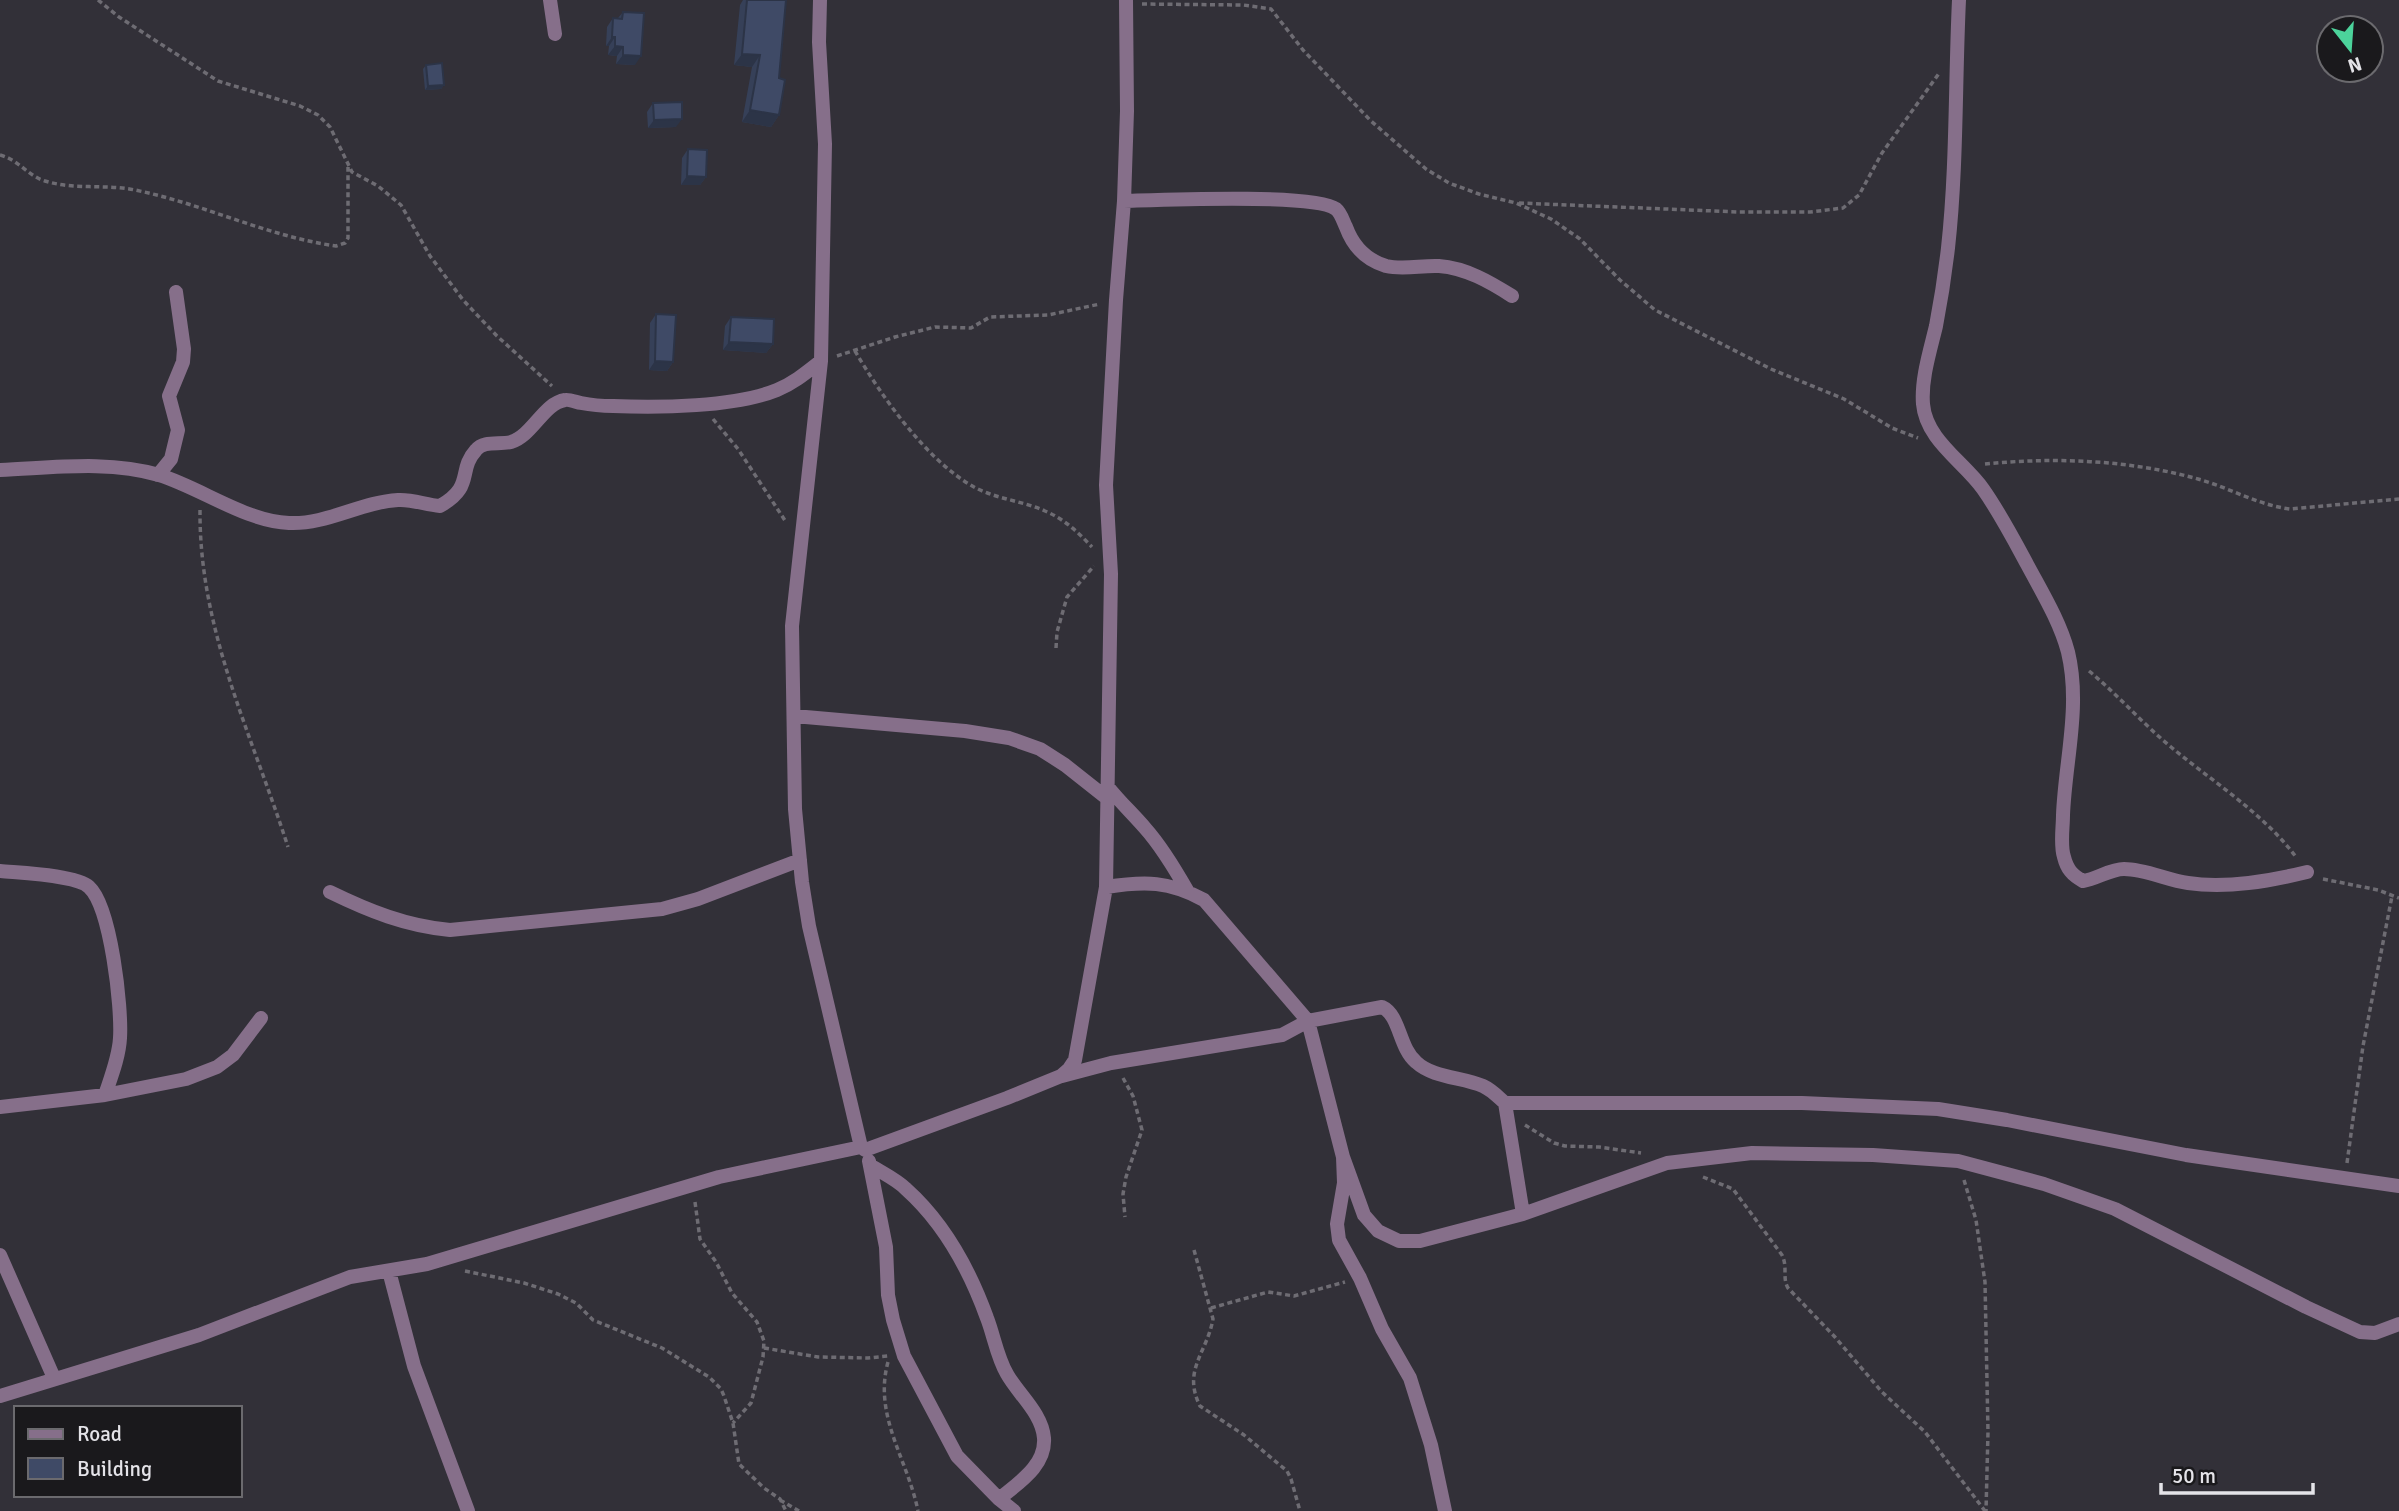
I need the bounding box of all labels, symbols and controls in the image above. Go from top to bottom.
north arrow [2315,14,2385,84]
text: N [2345,51,2365,78]
legend [14,1406,242,1497]
text: Road [77,1421,122,1447]
scale bar [2161,1452,2313,1496]
text: Building [77,1456,152,1482]
text: 50 m [2172,1463,2216,1489]

